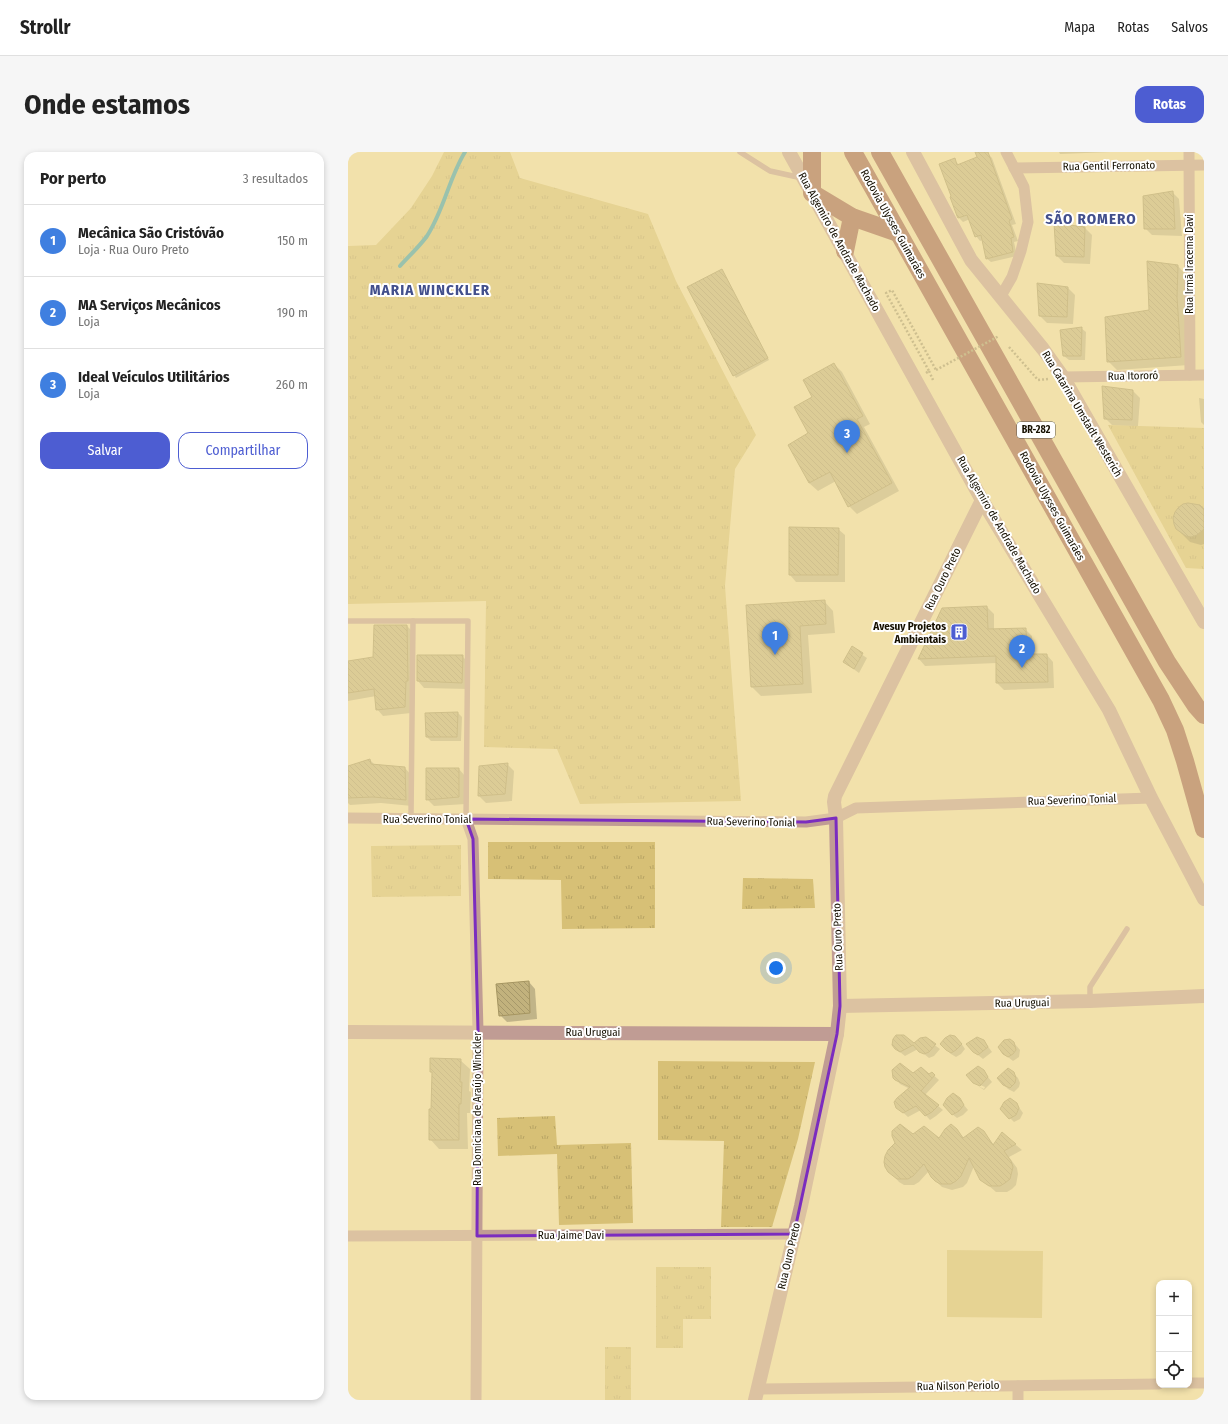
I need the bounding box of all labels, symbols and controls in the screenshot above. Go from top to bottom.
text: Strollr [20,16,70,39]
text: Mapa [1064,19,1095,36]
text: Rotas [1117,19,1149,36]
text: Salvos [1171,19,1208,36]
button: Rotas [1135,86,1204,123]
text: Onde estamos [24,88,190,121]
street label: Rua Gentil Ferronato [1063,159,1156,173]
street label: Rodovia Ulysses Guimarães [858,167,929,281]
text: Por perto [40,168,106,189]
street label: Rua Algemiro de Andrade Machado [795,170,883,314]
text: 3 resultados [243,171,308,186]
district label: SÃO ROMERO [1045,210,1137,228]
street label: Rua Irmã Iracema Davi [1183,214,1196,314]
text: Mecânica São Cristóvão [78,224,224,242]
text: 1 [50,233,56,248]
text: 150 m [277,233,308,248]
text: Loja · Rua Ouro Preto [78,242,189,257]
district label: MARIA WINCKLER [370,281,490,299]
text: MA Serviços Mecânicos [78,296,221,314]
text: 2 [50,305,56,320]
text: 190 m [277,305,308,320]
text: Loja [78,314,100,329]
street label: Rua Catarina Umstadt Westerich [1039,349,1125,479]
text: Ideal Veículos Utilitários [78,368,230,386]
street label: Rua Itororó [1108,369,1159,383]
text: 3 [50,377,56,392]
text: 260 m [276,377,308,392]
text: Loja [78,386,100,401]
pin: 3 [834,420,860,453]
road number: BR-282 [1017,422,1055,438]
button: Salvar [40,432,170,469]
button: Compartilhar [178,432,308,469]
street label: Rodovia Ulysses Guimarães [1017,449,1088,563]
street label: Rua Algemiro de Andrade Machado [954,454,1044,596]
street label: Rua Ouro Preto [922,545,964,612]
place label: Avesuy Projetos Ambientais [872,620,946,646]
pin: 1 [762,622,788,655]
building icon: Avesuy Projetos Ambientais [949,622,969,642]
pin: 2 [1009,635,1035,668]
street label: Rua Severino Tonial [1027,792,1117,808]
street label: Rua Severino Tonial [383,813,471,826]
street label: Rua Severino Tonial [707,815,796,829]
street label: Rua Ouro Preto [830,903,846,971]
your location [766,958,786,978]
street label: Rua Uruguai [995,996,1050,1010]
street label: Rua Uruguai [566,1026,621,1039]
street label: Rua Domiciana de Araújo Winckler [471,1032,484,1186]
street label: Rua Ouro Preto [775,1221,803,1291]
street label: Rua Jaime Davi [538,1229,604,1242]
map controls [1156,1280,1192,1388]
button: + [1156,1280,1192,1316]
button: − [1156,1316,1192,1352]
button: locate [1156,1352,1192,1388]
street label: Rua Nilson Periolo [916,1379,1000,1393]

